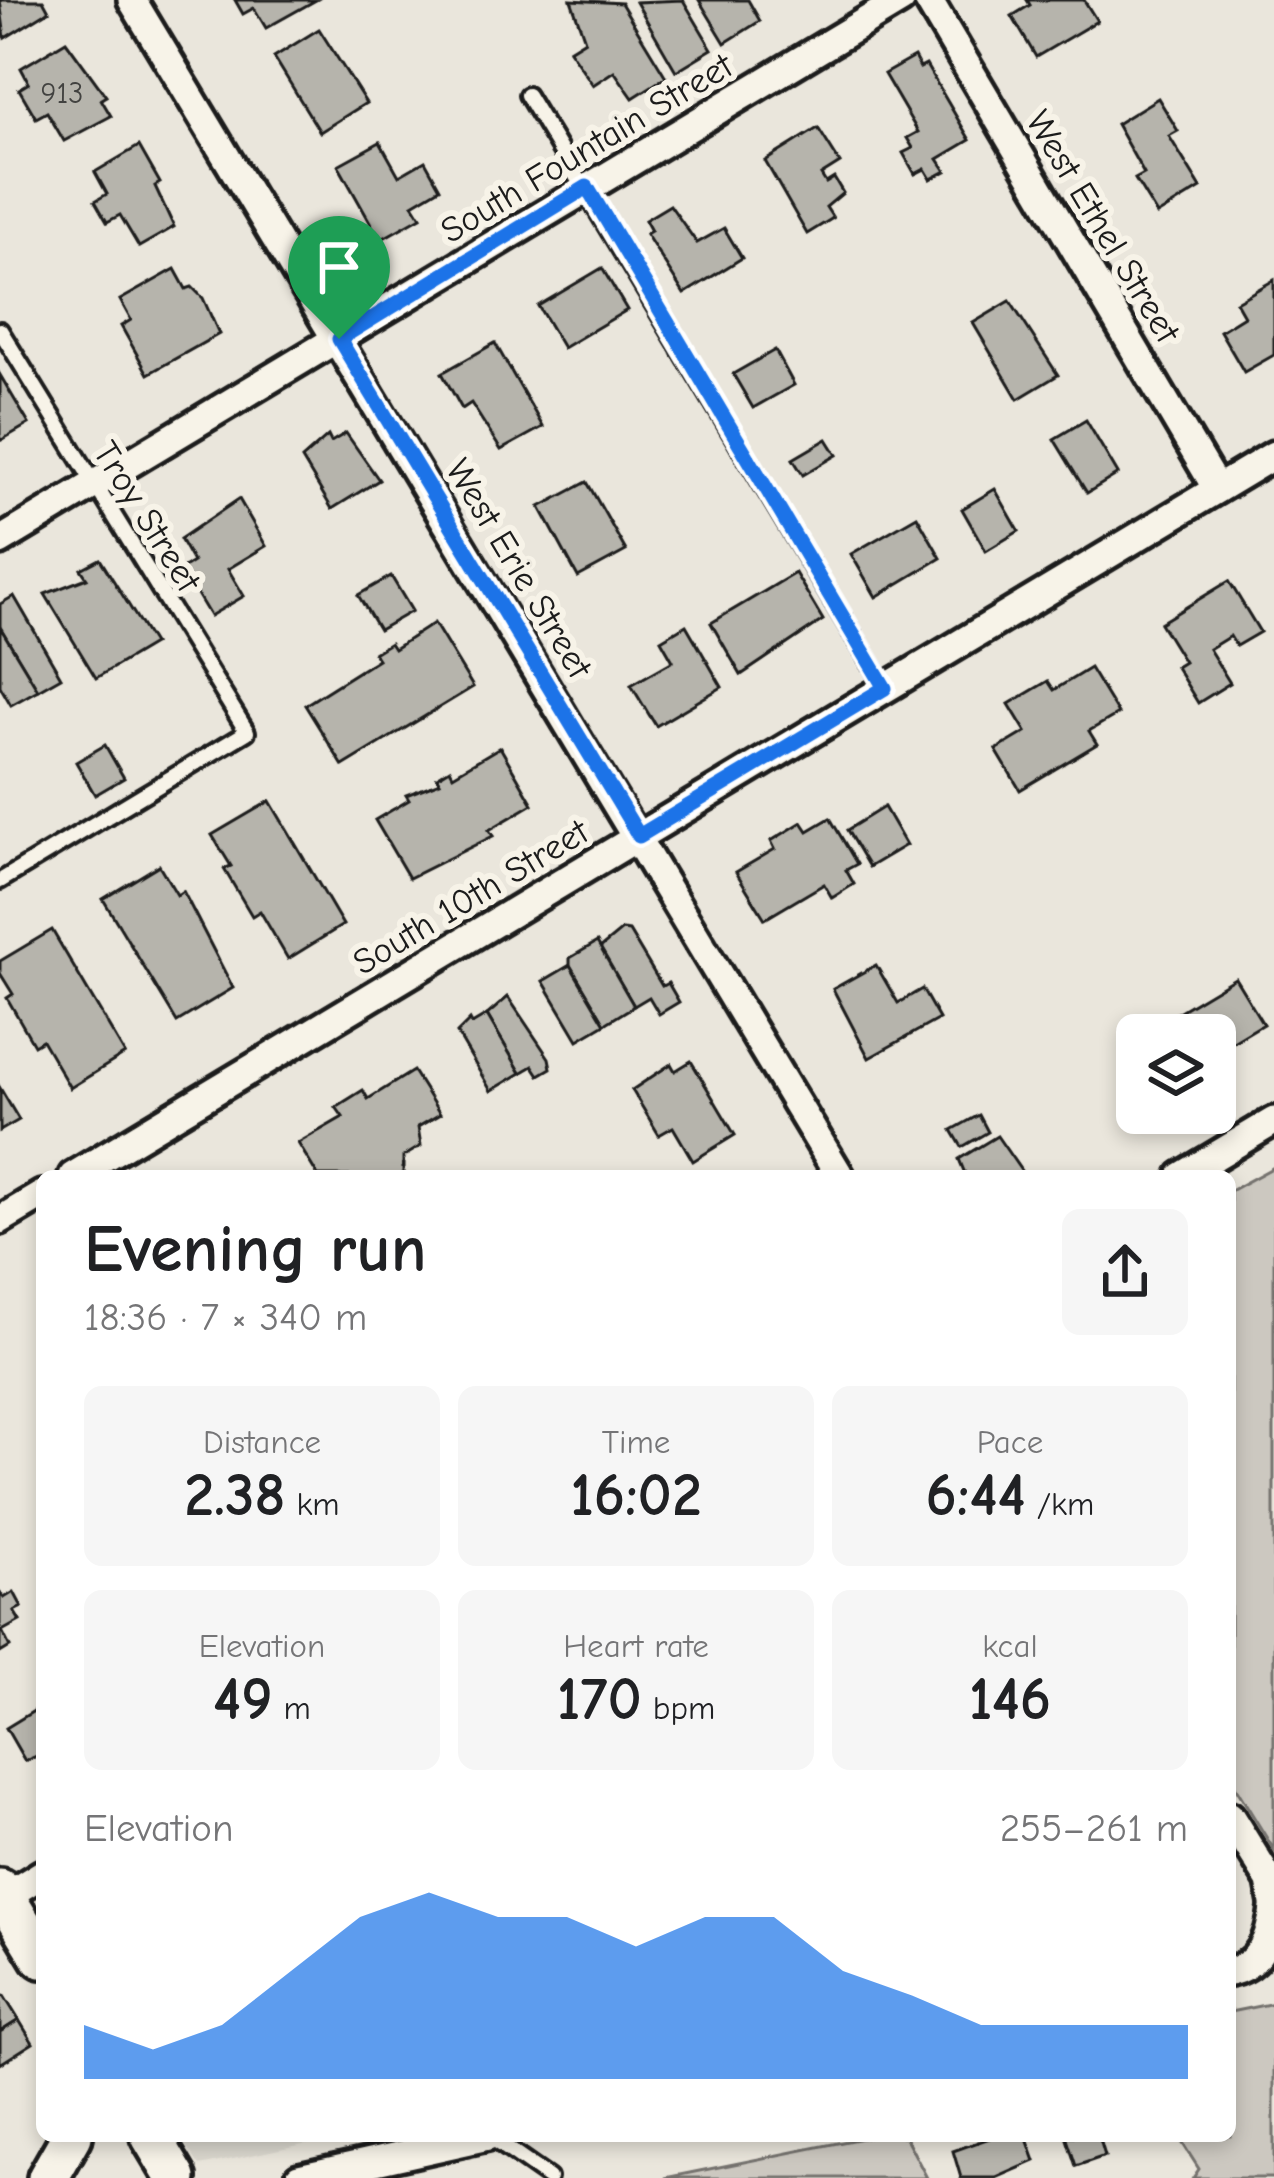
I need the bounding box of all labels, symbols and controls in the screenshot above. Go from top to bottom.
street label: South Fountain Street [433,44,742,252]
house number: 913 [41,76,84,111]
street label: West Ethel Street [1017,103,1189,352]
pin [288,216,390,339]
icon: arrive [306,234,372,300]
street label: Troy Street [84,434,210,601]
street label: West Erie Street [437,452,601,687]
street label: South 10th Street [346,810,597,984]
map controls [1116,1014,1236,1134]
button: layers [1116,1014,1236,1134]
button: share [1062,1209,1188,1335]
text: Evening run [84,1212,426,1288]
text: 18:36 · 7 × 340 m [84,1295,367,1340]
text: Distance [203,1423,321,1461]
text: Time [602,1423,670,1461]
text: Pace [977,1423,1043,1461]
text: 2.38 [184,1461,285,1530]
text: 16:02 [570,1461,702,1530]
text: 6:44 [926,1461,1026,1530]
text: km [285,1485,340,1523]
text: /km [1026,1485,1094,1523]
text: Elevation [199,1627,325,1665]
text: Heart rate [563,1627,709,1665]
text: kcal [982,1627,1038,1665]
text: 49 [213,1665,273,1734]
text: 170 [557,1665,642,1734]
text: 146 [969,1665,1051,1734]
text: m [273,1689,311,1727]
text: bpm [642,1689,715,1727]
text: Elevation [84,1806,233,1851]
text: 255–261 m [1000,1806,1188,1851]

